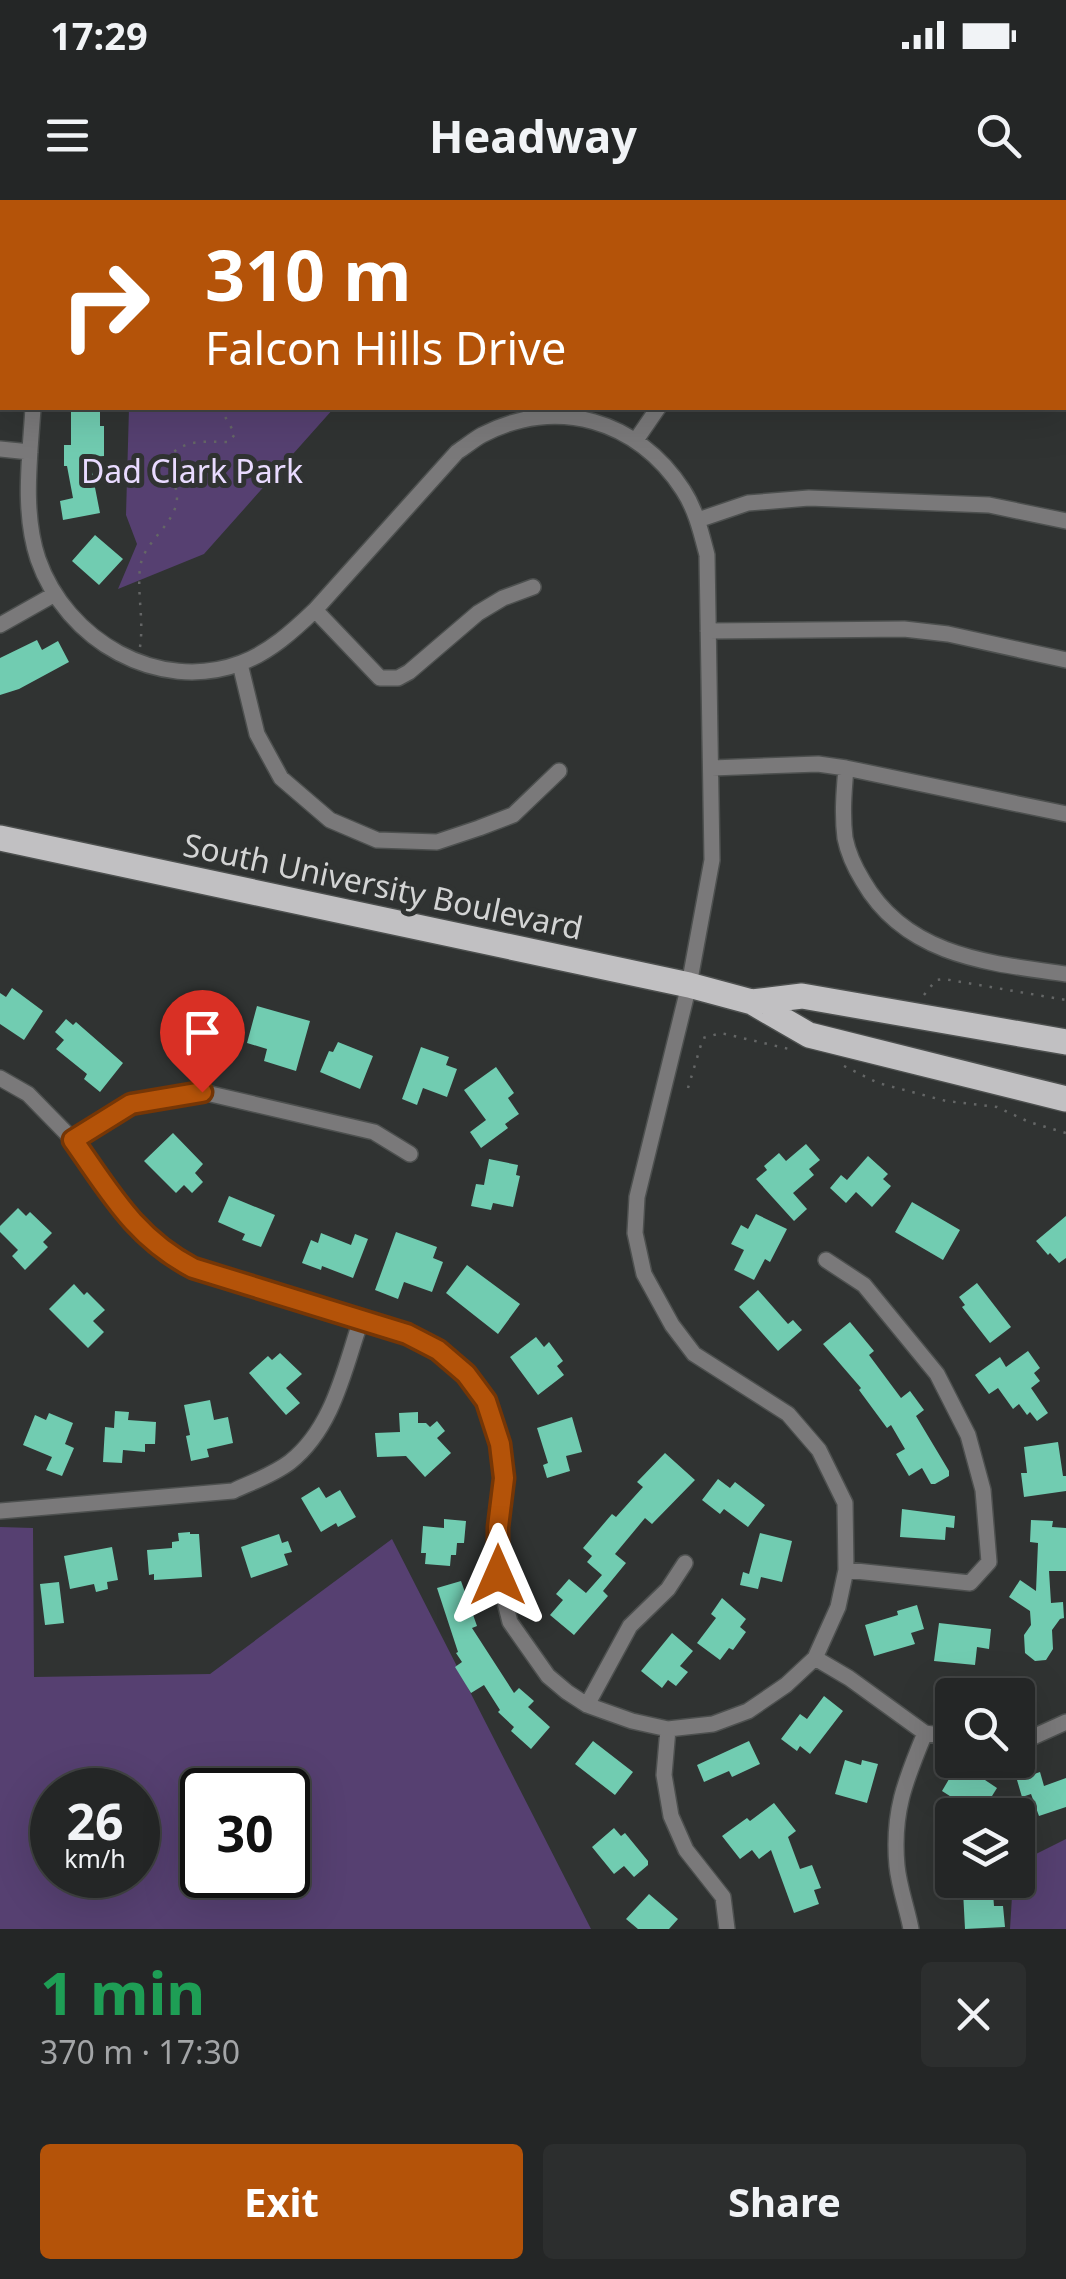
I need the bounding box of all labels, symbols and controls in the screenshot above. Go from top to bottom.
text: 17:29 [50,9,148,61]
text: Headway [429,105,637,166]
icon: menu [40,108,95,163]
icon: search [971,108,1026,163]
text: 310 m [205,226,412,322]
icon: right [40,240,170,370]
text: Falcon Hills Drive [205,317,566,378]
park label: Dad Clark Park [81,449,303,492]
street label: South University Boulevard [180,822,587,949]
pin [160,990,245,1093]
icon: arrive [175,1005,230,1060]
position arrow [446,1523,550,1627]
map controls [935,1678,1035,1898]
button: search [935,1678,1035,1778]
speed limit sign: 30 [180,1768,310,1898]
text: 26 [66,1787,124,1855]
button: layers [935,1798,1035,1898]
text: km/h [64,1841,126,1875]
text: 1 min [40,1951,205,2033]
button: close [921,1962,1026,2067]
text: 370 m · 17:30 [40,2030,240,2073]
button: Exit [40,2144,523,2259]
button: Share [543,2144,1026,2259]

